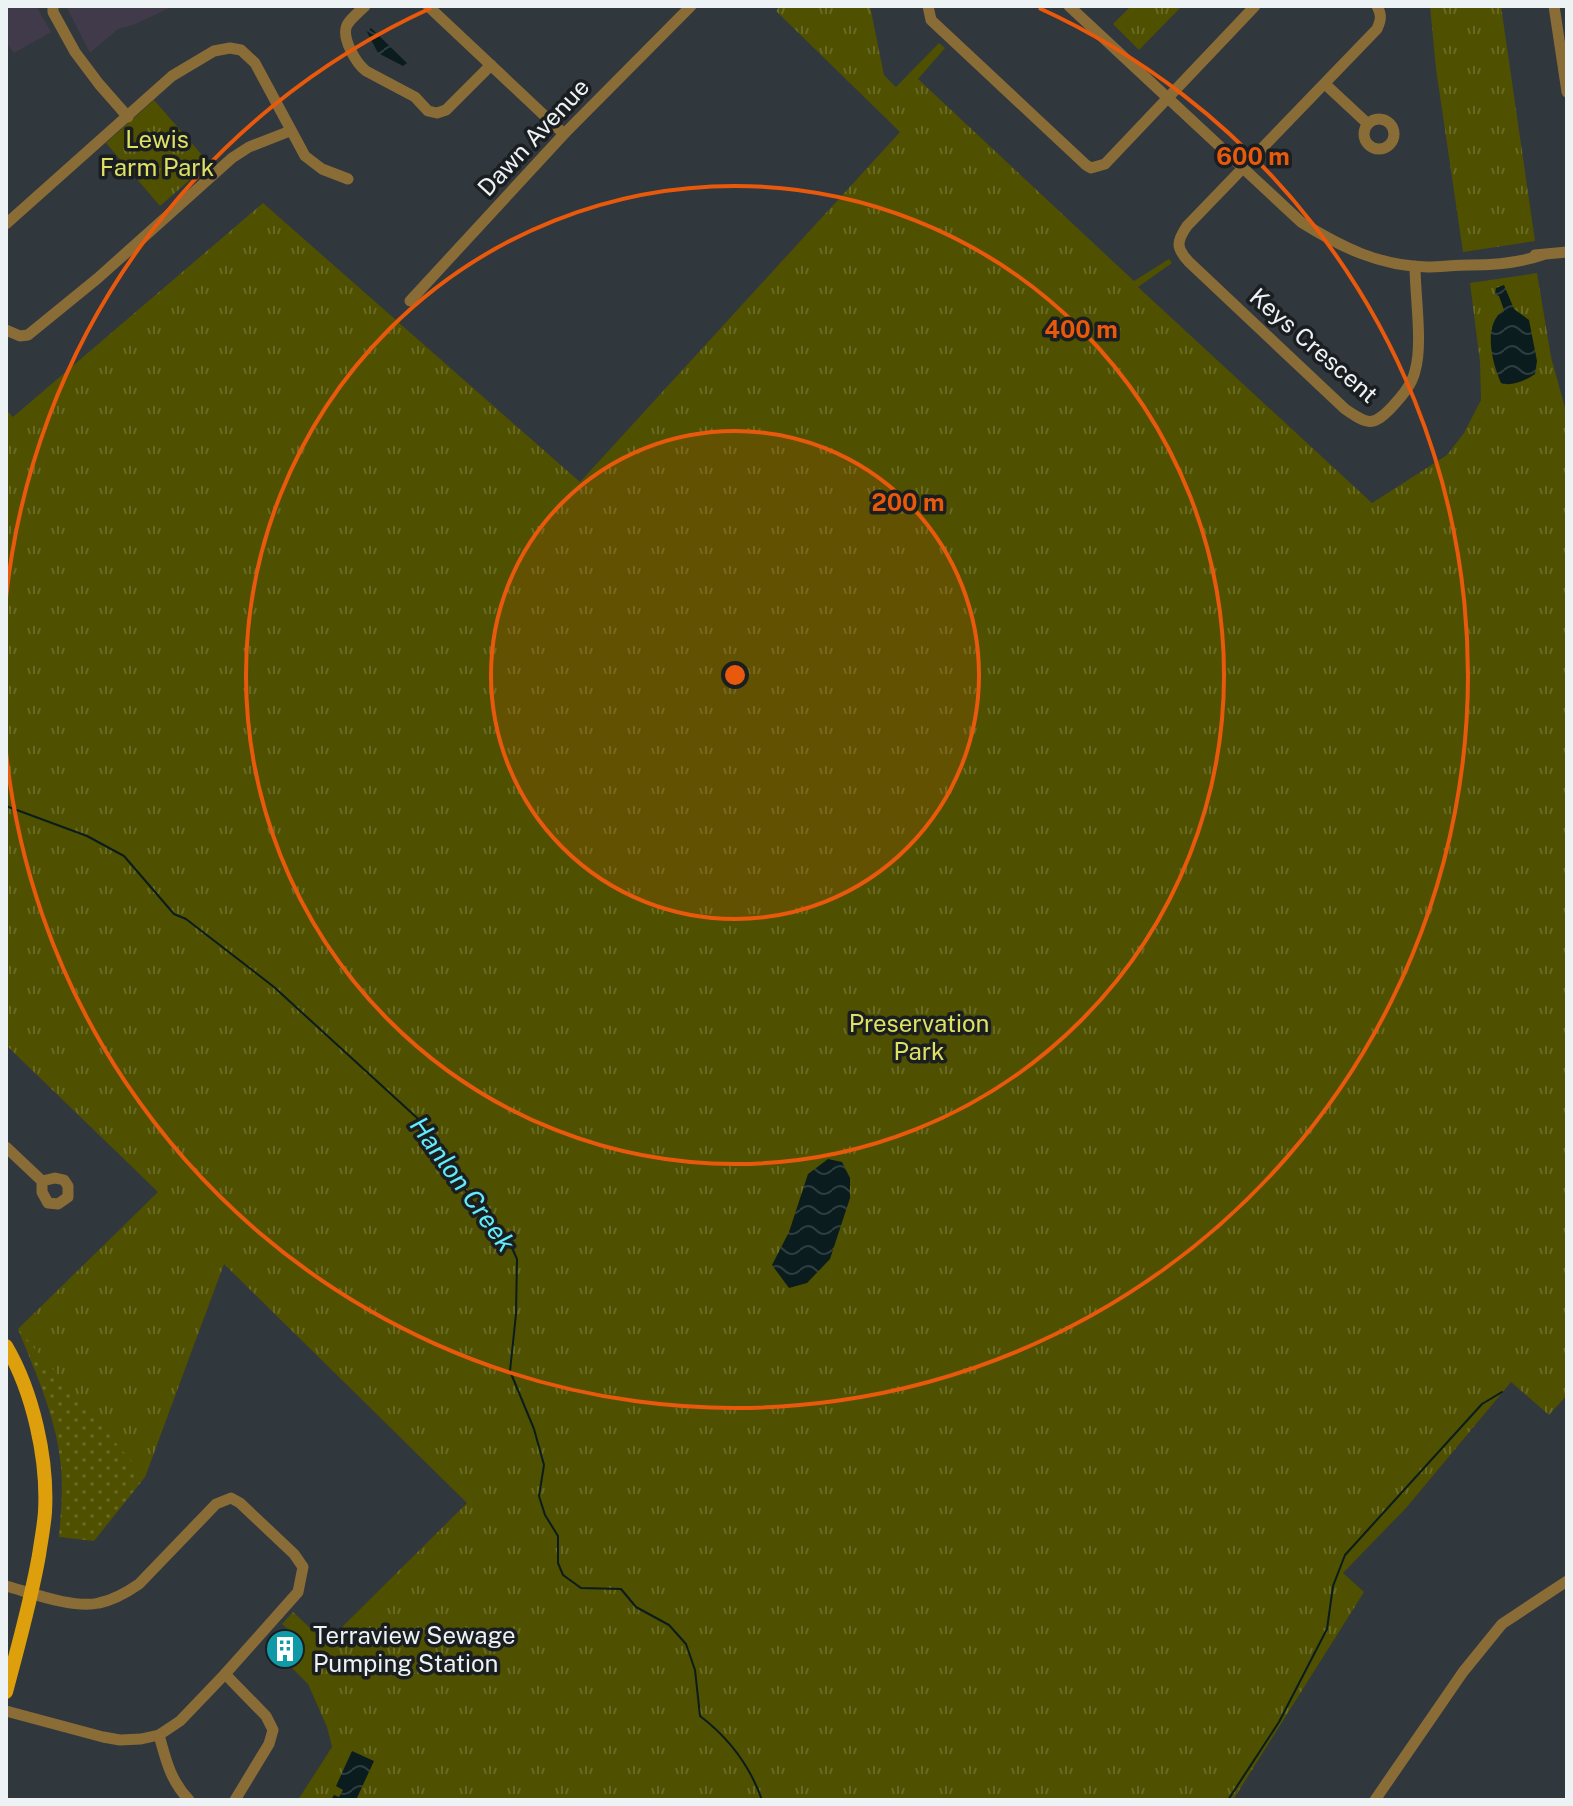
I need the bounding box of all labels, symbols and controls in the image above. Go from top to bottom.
street label: Dawn Avenue [471,72,595,202]
park label: Lewis Farm Park [100,125,214,181]
text: 600 m [1216,142,1290,170]
street label: Keys Crescent [1244,282,1384,408]
text: 400 m [1044,315,1118,343]
text: 200 m [871,488,945,516]
centre of rings [721,661,749,689]
park label: Preservation Park [849,1009,989,1065]
water label: Hanlon Creek [404,1111,522,1257]
place label: Terraview Sewage Pumping Station [313,1621,516,1677]
building icon: Terraview Sewage Pumping Station [264,1628,306,1670]

